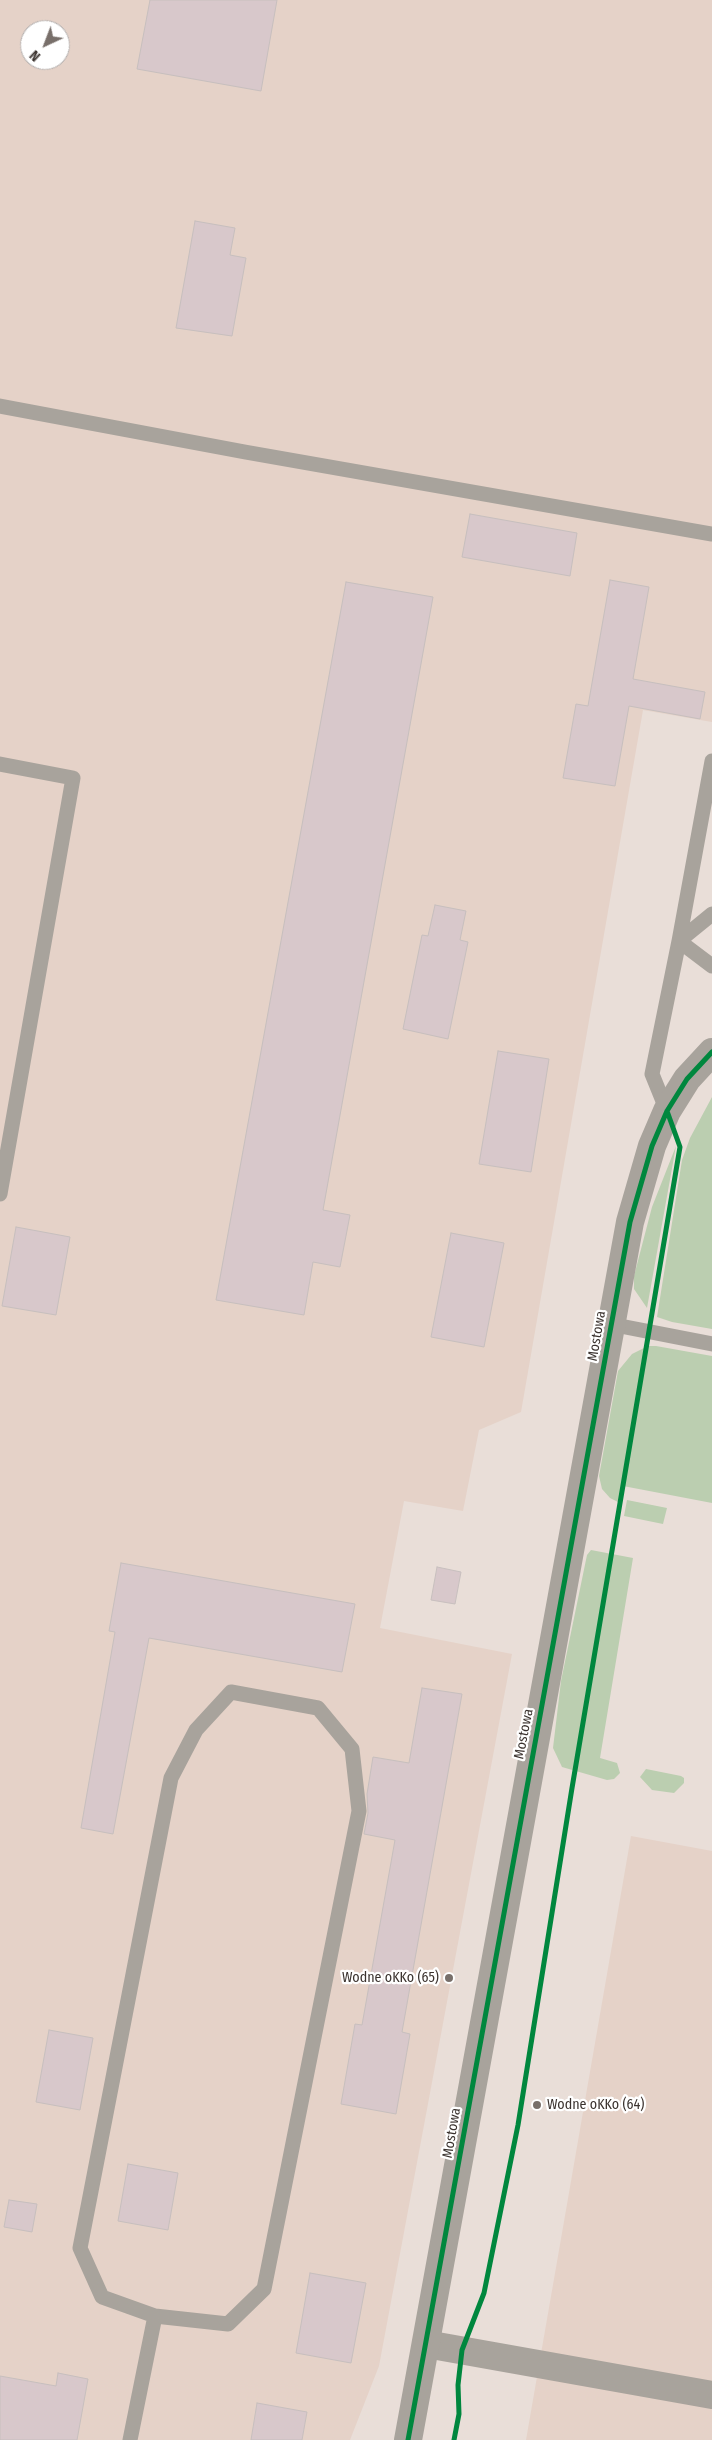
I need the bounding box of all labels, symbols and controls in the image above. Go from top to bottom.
north arrow [20,20,70,70]
text: N [26,47,44,65]
street label: Mostowa [584,1309,610,1363]
street label: Mostowa [511,1707,537,1761]
place label: Wodne oKKo (65) [342,1970,439,1986]
marker: Wodne oKKo (65) [443,1972,455,1984]
place label: Wodne oKKo (64) [547,2097,644,2113]
marker: Wodne oKKo (64) [531,2099,543,2111]
street label: Mostowa [439,2106,465,2160]

